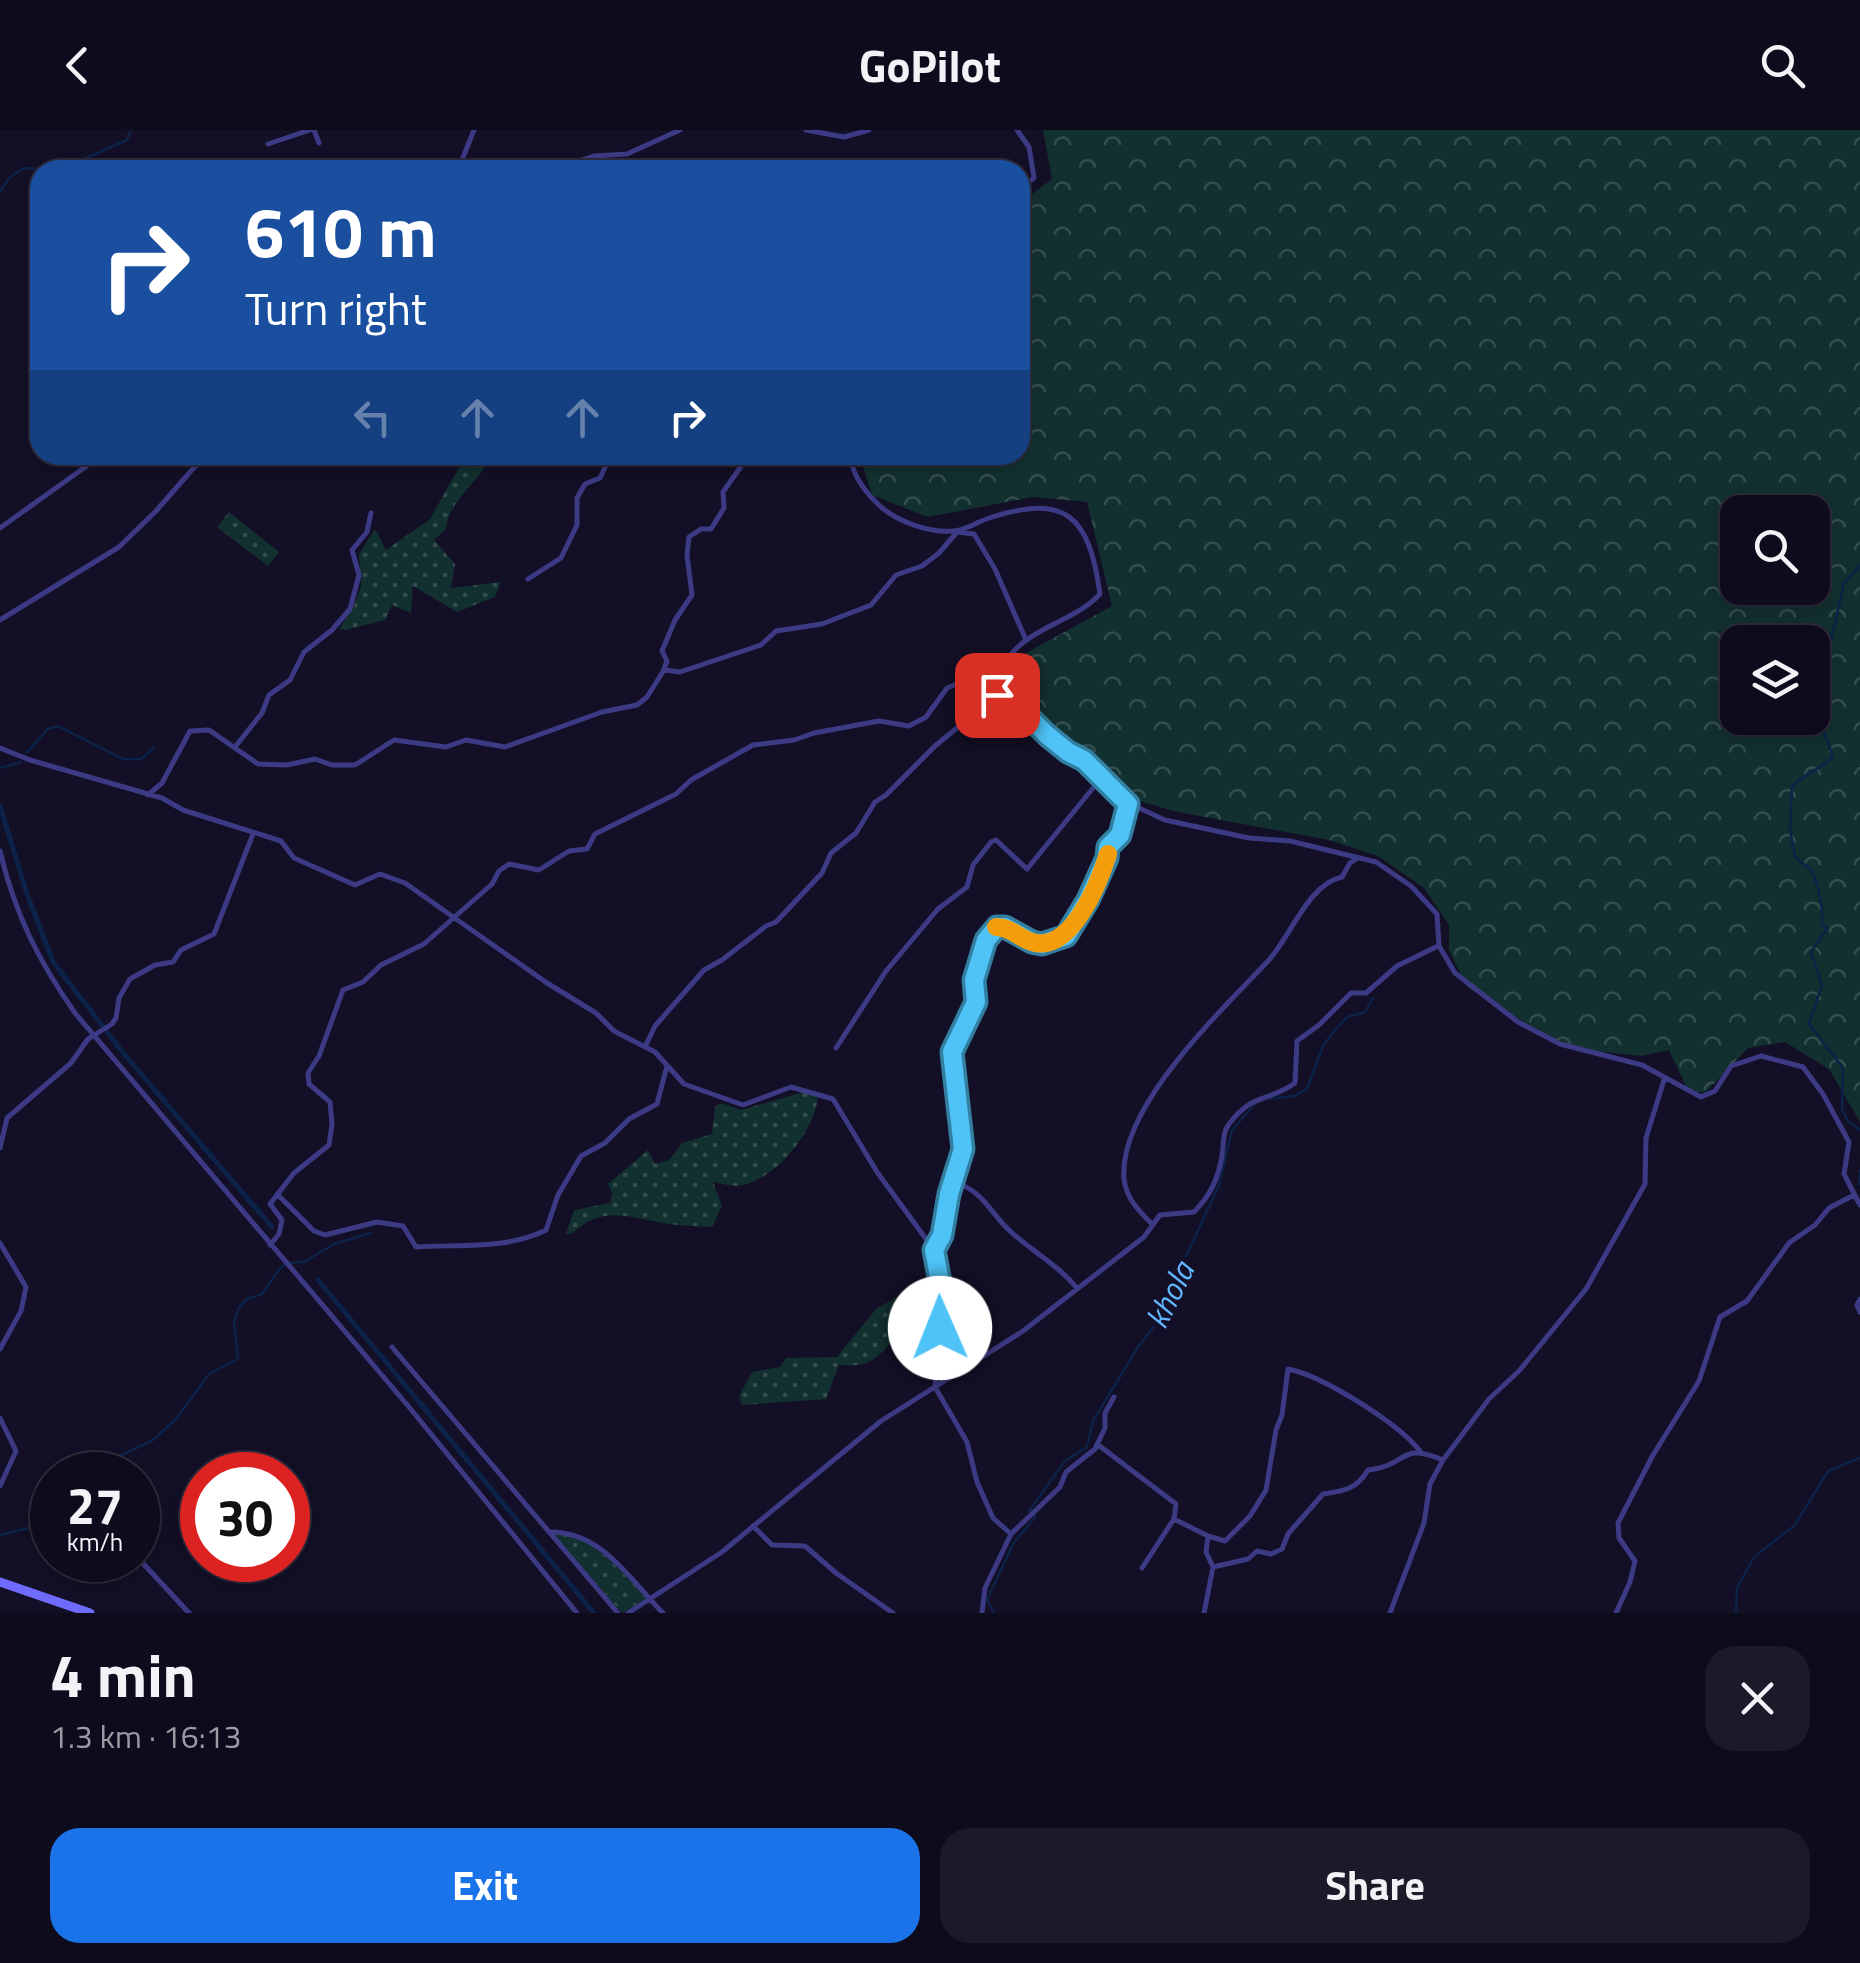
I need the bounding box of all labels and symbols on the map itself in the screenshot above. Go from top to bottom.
pin [955,653,1040,738]
water label: khola [1132,1251,1207,1336]
position arrow [888,1276,992,1380]
speed limit sign: 30 [180,1452,310,1582]

